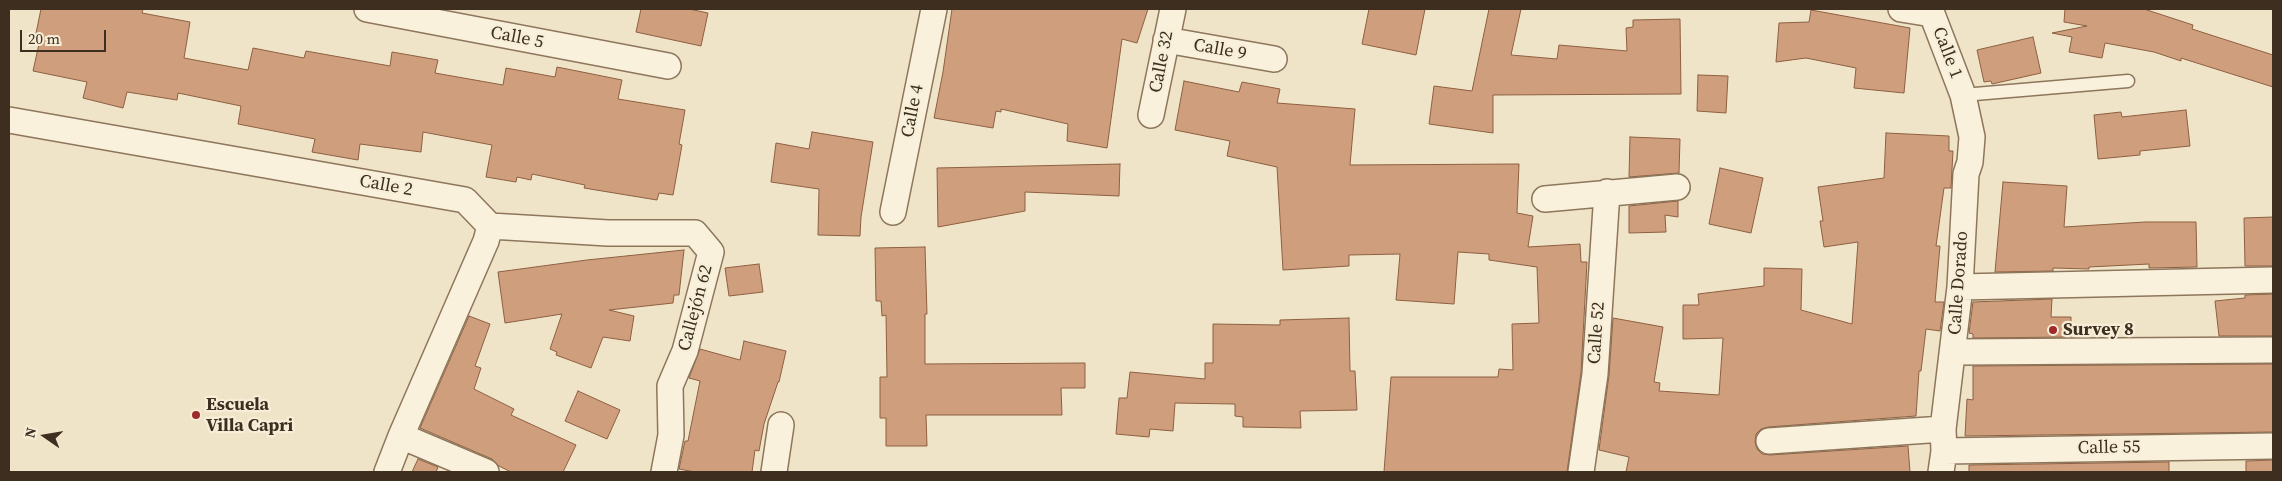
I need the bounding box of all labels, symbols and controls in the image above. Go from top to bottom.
scale bar [22,20,109,52]
street label: Calle 5 [489,22,545,54]
street label: Calle 1 [1927,24,1967,82]
text: 20 m [28,28,60,49]
street label: Calle 32 [1145,29,1179,95]
street label: Calle 9 [1192,35,1248,65]
street label: Calle 4 [897,83,929,139]
street label: Calle 2 [358,171,414,201]
street label: Calle Dorado [1945,230,1973,336]
street label: Callejón 62 [674,263,718,353]
street label: Calle 52 [1584,301,1610,365]
place label: Survey 8 [2063,319,2134,341]
marker: Survey 8 [2047,324,2059,336]
place label: Escuela Villa Capri [206,394,293,436]
marker: Escuela Villa Capri [190,409,202,421]
north arrow [20,411,70,461]
text: N [19,425,41,440]
street label: Calle 55 [2078,437,2140,459]

